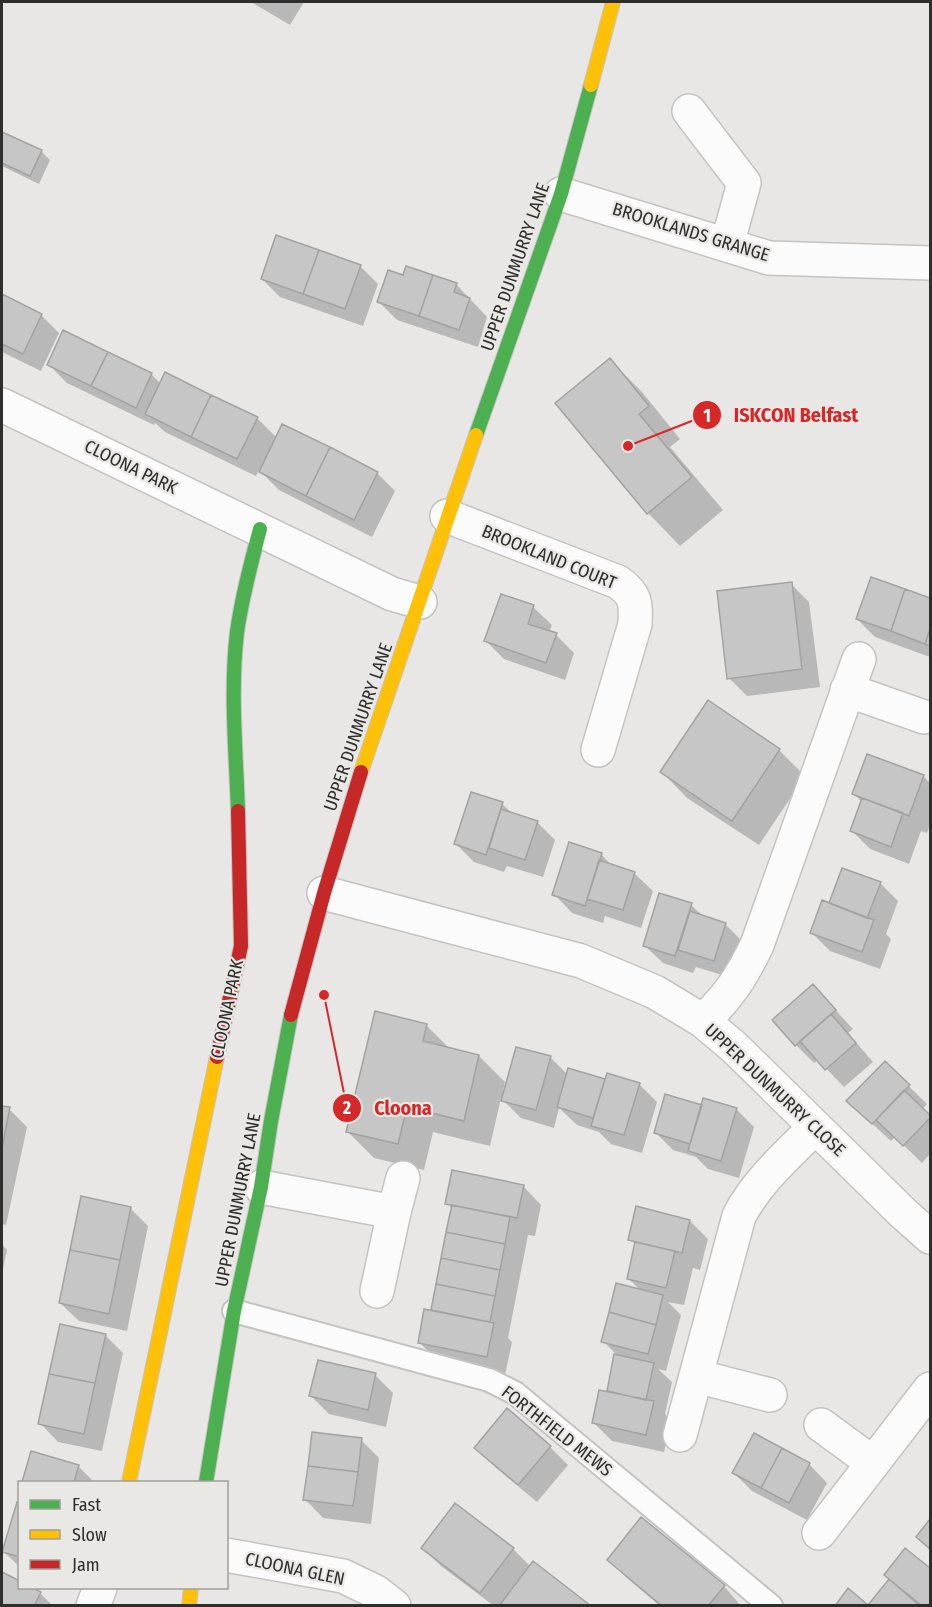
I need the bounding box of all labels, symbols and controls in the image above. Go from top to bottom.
street label: UPPER DUNMURRY LANE [476,180,554,354]
street label: BROOKLANDS GRANGE [610,198,772,266]
callout: ISKCON Belfast [692,396,871,434]
text: ISKCON Belfast [734,403,859,427]
text: 1 [703,405,711,427]
street label: CLOONA PARK [81,435,181,499]
street label: BROOKLAND COURT [479,520,620,594]
street label: UPPER DUNMURRY LANE [319,640,397,814]
street label: CLOONA PARK [206,957,248,1061]
street label: UPPER DUNMURRY CLOSE [700,1019,850,1161]
callout: Cloona [332,1089,443,1127]
text: Cloona [374,1096,432,1120]
text: 2 [342,1097,351,1119]
street label: UPPER DUNMURRY LANE [210,1111,266,1289]
street label: FORTHFIELD MEWS [497,1381,617,1481]
legend [18,1481,228,1589]
text: Fast [72,1494,101,1516]
text: Slow [72,1524,107,1546]
street label: CLOONA GLEN [243,1548,347,1590]
text: Jam [72,1554,100,1576]

